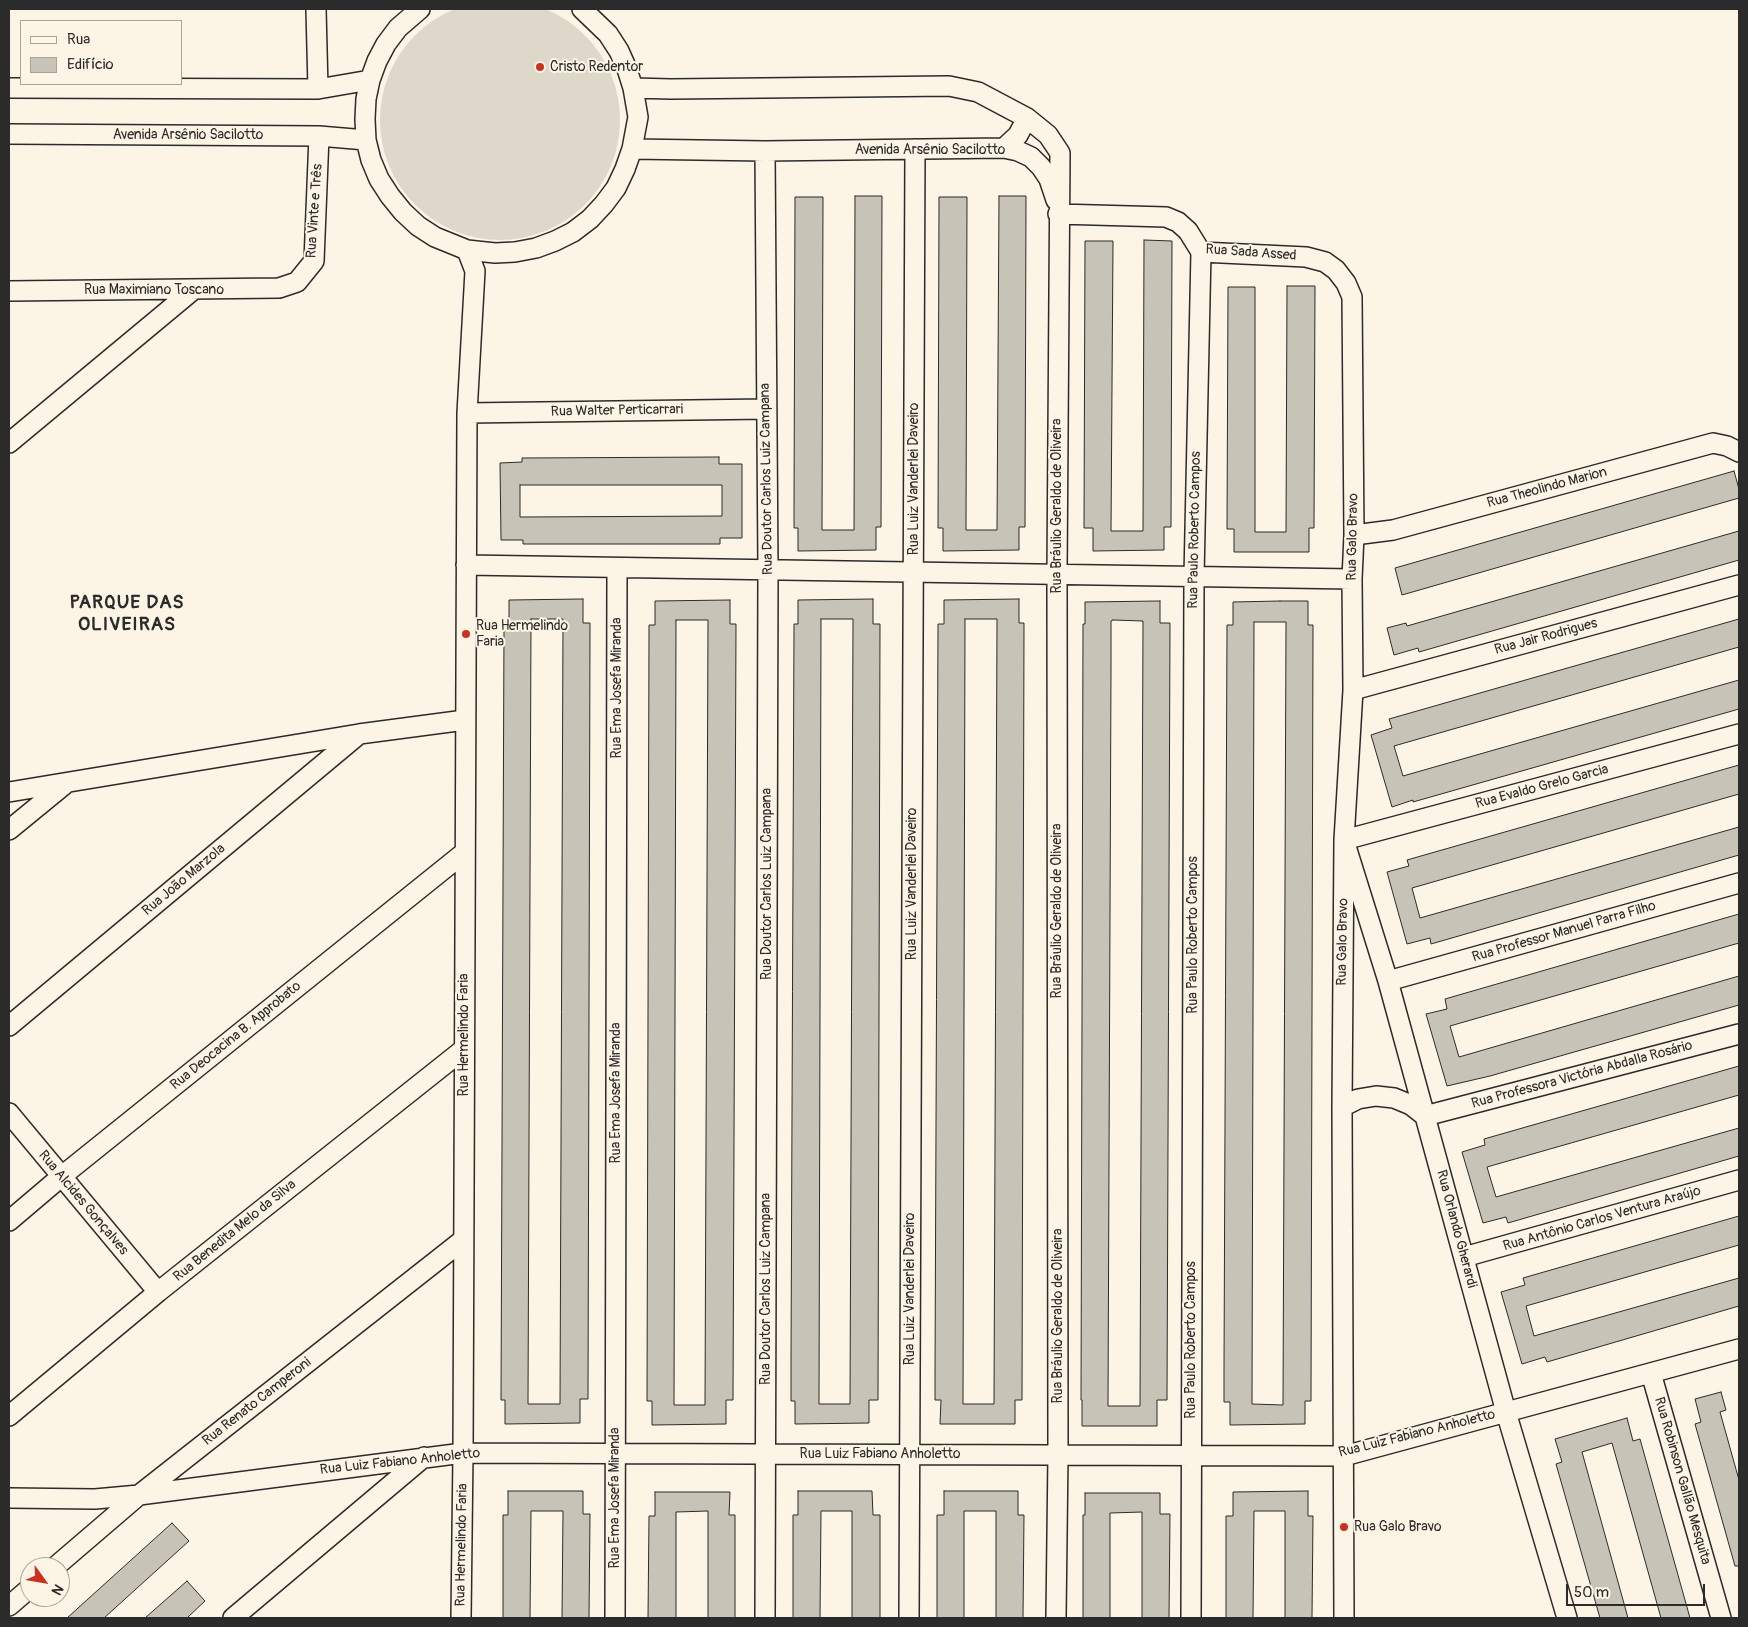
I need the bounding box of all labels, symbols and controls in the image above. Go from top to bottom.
legend [20,20,182,85]
text: Rua [67,30,90,49]
text: Edifício [67,55,113,74]
place label: Cristo Redentor [550,59,643,75]
marker: Cristo Redentor [534,61,546,73]
street label: Avenida Arsênio Sacilotto [113,127,263,143]
street label: Avenida Arsênio Sacilotto [855,142,1005,158]
street label: Rua Vinte e Três [303,163,327,259]
street label: Rua Sada Assed [1205,241,1297,265]
street label: Rua Maximiano Toscano [84,282,224,298]
street label: Rua Doutor Carlos Luiz Campana [757,383,777,575]
street label: Rua Walter Perticarrari [551,401,683,421]
street label: Rua Luiz Vanderlei Daveiro [906,403,922,555]
street label: Rua Bráulio Geraldo de Oliveira [1049,418,1065,594]
street label: Rua Paulo Roberto Campos [1185,451,1205,609]
street label: Rua Theolindo Marion [1485,464,1609,512]
street label: Rua Galo Bravo [1344,493,1362,581]
district label: PARQUE DAS OLIVEIRAS [68,592,186,636]
street label: Rua Jair Rodrigues [1493,615,1599,659]
place label: Rua Hermelindo Faria [476,618,568,650]
street label: Rua Ema Josefa Miranda [609,618,625,758]
marker: Rua Hermelindo Faria [460,628,472,640]
street label: Rua Evaldo Grelo Garcia [1474,761,1610,813]
street label: Rua Doutor Carlos Luiz Campana [759,788,775,980]
street label: Rua Luiz Vanderlei Daveiro [904,808,920,960]
street label: Rua Bráulio Geraldo de Oliveira [1049,823,1065,999]
street label: Rua João Marzola [139,840,229,920]
street label: Rua Paulo Roberto Campos [1185,856,1201,1014]
street label: Rua Galo Bravo [1334,898,1352,986]
street label: Rua Professor Manuel Parra Filho [1470,898,1658,966]
street label: Rua Hermelindo Faria [456,973,472,1097]
street label: Rua Deocacina B. Approbato [167,978,305,1094]
street label: Rua Ema Josefa Miranda [608,1023,624,1163]
street label: Rua Professora Victória Abdalla Rosário [1470,1037,1694,1113]
street label: Rua Alcides Gonçalves [34,1147,132,1259]
street label: Rua Orlando Gherardi [1432,1168,1480,1290]
street label: Rua Benedita Melo da Silva [170,1176,300,1286]
street label: Rua Antônio Carlos Ventura Araújo [1501,1183,1703,1255]
street label: Rua Doutor Carlos Luiz Campana [758,1193,774,1385]
street label: Rua Luiz Vanderlei Daveiro [902,1213,918,1365]
street label: Rua Bráulio Geraldo de Oliveira [1050,1228,1066,1404]
street label: Rua Paulo Roberto Campos [1183,1261,1199,1419]
street label: Rua Renato Camperoni [199,1354,315,1450]
street label: Rua Robinson Gallão Mesquita [1650,1395,1714,1567]
street label: Rua Luiz Fabiano Anholetto [1337,1406,1497,1462]
street label: Rua Ema Josefa Miranda [607,1428,623,1568]
street label: Rua Luiz Fabiano Anholetto [319,1445,481,1479]
street label: Rua Luiz Fabiano Anholetto [800,1446,960,1462]
street label: Rua Hermelindo Faria [453,1483,471,1607]
place label: Rua Galo Bravo [1354,1519,1442,1535]
marker: Rua Galo Bravo [1338,1521,1350,1533]
north arrow [20,1557,70,1607]
scale bar [1568,1574,1707,1606]
text: N [48,1581,67,1598]
text: 50 m [1574,1583,1609,1602]

